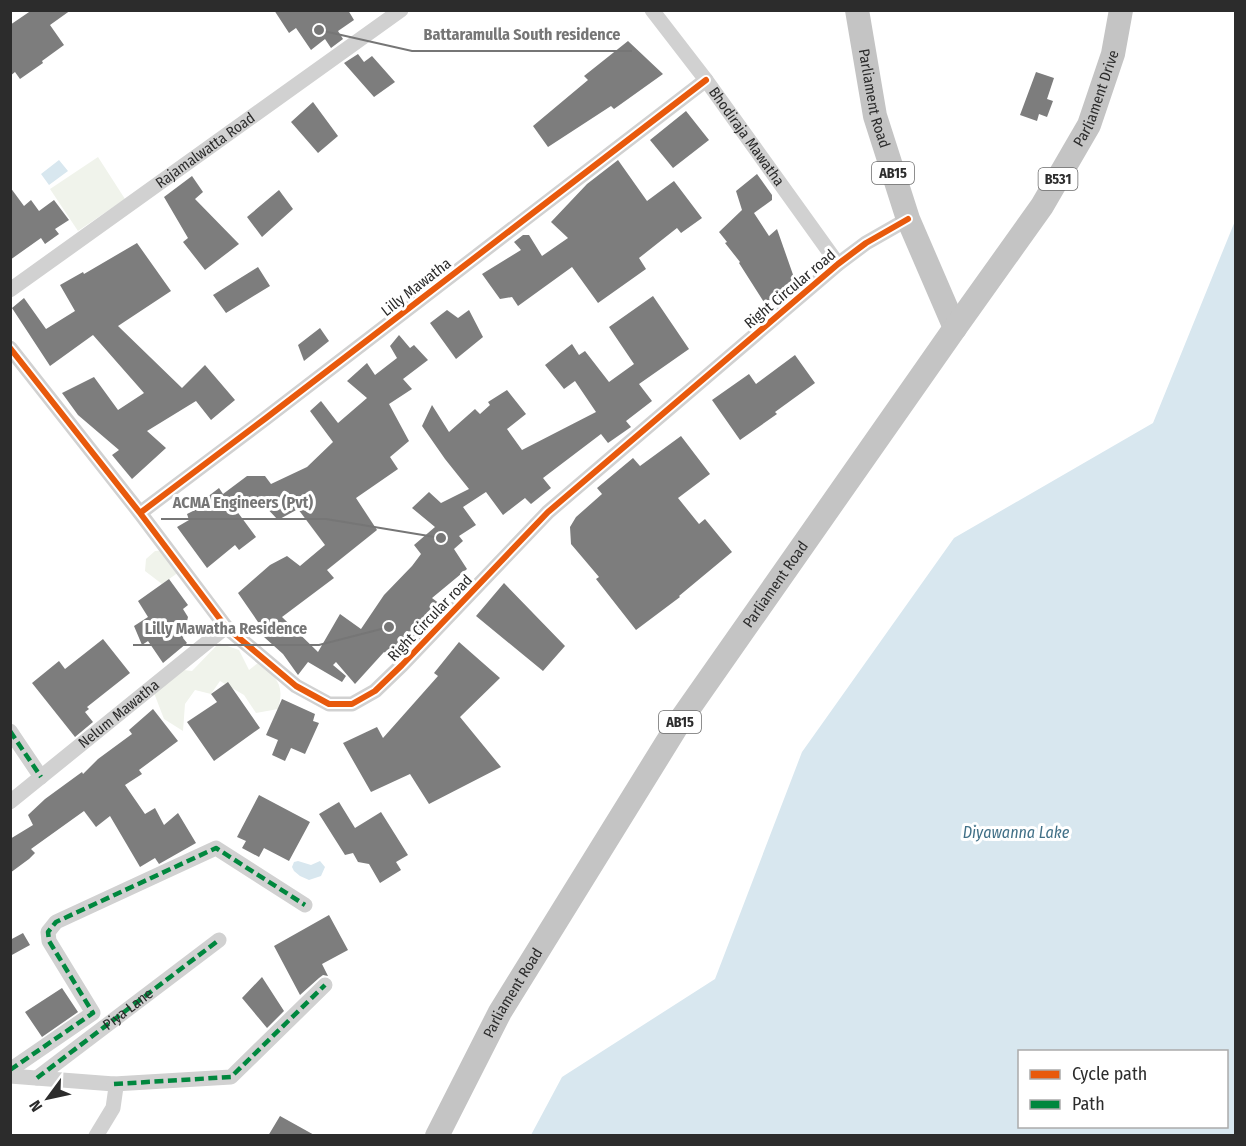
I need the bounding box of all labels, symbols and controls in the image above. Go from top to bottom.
callout: Battaramulla South residence [412,17,632,51]
text: Battaramulla South residence [424,25,620,44]
street label: Parliament Road [855,47,894,150]
street label: Parliament Drive [1069,48,1123,150]
street label: Bhodiraja Mawatha [705,84,788,190]
street label: Rajamalwatta Road [152,109,258,192]
road number: AB15 [872,162,914,184]
road number: B531 [1038,168,1078,190]
street label: Right Circular road [741,246,839,332]
street label: Lilly Mawatha [378,254,454,320]
callout: ACMA Engineers (Pvt) [161,485,326,519]
text: ACMA Engineers (Pvt) [172,493,313,512]
street label: Parliament Road [739,538,812,631]
street label: Right Circular road [384,571,476,665]
callout: Lilly Mawatha Residence [133,611,319,645]
text: Lilly Mawatha Residence [145,619,307,638]
street label: Nelum Mawatha [75,676,163,752]
road number: AB15 [659,711,701,733]
water label: Diyawanna Lake [963,823,1070,842]
street label: Parliament Road [479,945,546,1041]
street label: Piya Lane [99,984,156,1034]
legend [1018,1050,1228,1128]
text: Cycle path [1072,1063,1147,1085]
north arrow [18,1068,78,1128]
text: Path [1072,1093,1105,1115]
text: N [25,1097,46,1115]

